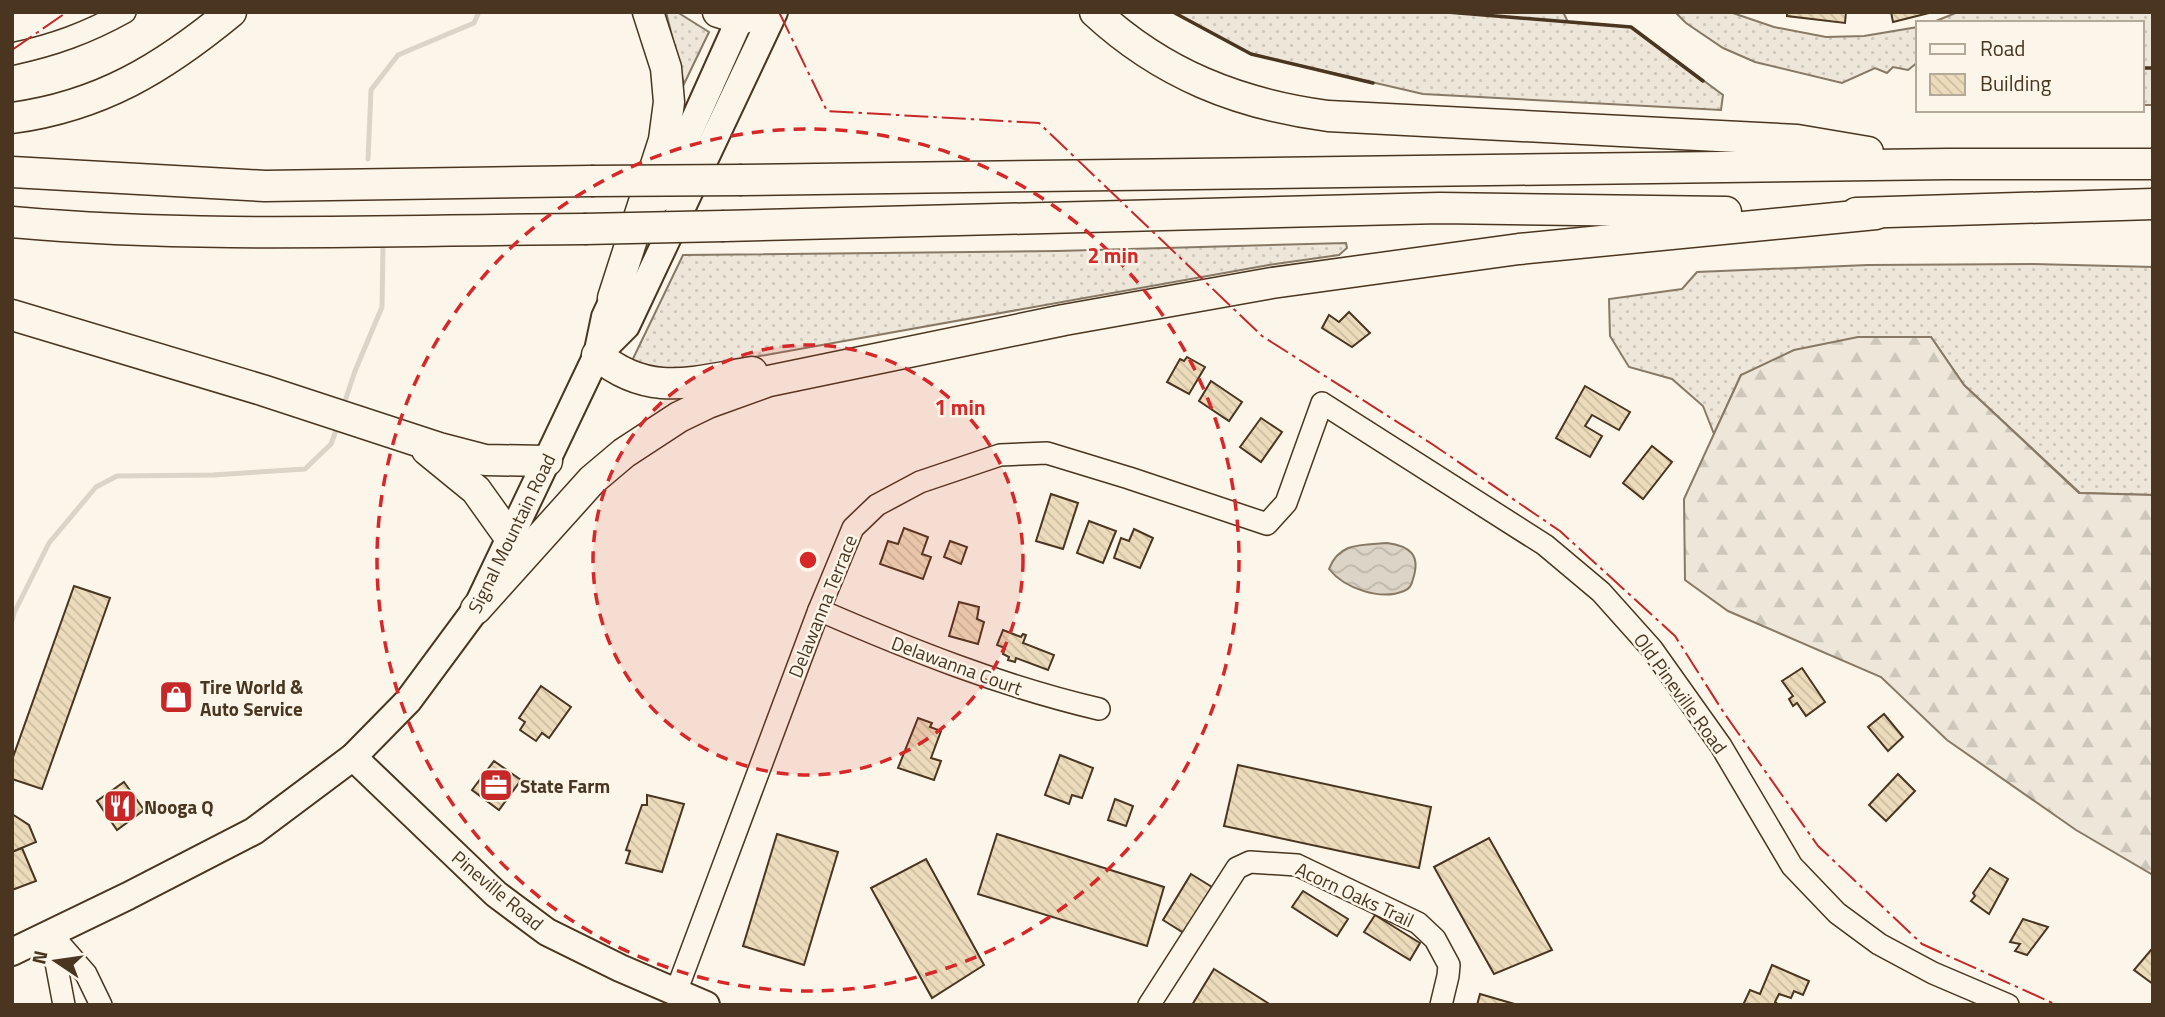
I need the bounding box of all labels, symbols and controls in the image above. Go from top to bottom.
legend [1916,21,2144,112]
text: Road [1980,32,2025,64]
text: Building [1980,67,2052,99]
text: 2 min [1087,239,1139,271]
text: 1 min [934,391,986,423]
street label: Signal Mountain Road [460,448,562,618]
street label: Delawanna Terrace [780,530,864,682]
centre of rings [796,548,820,572]
street label: Old Pineville Road [1627,627,1735,759]
street label: Delawanna Court [888,628,1027,702]
place label: Tire World & Auto Service [200,672,304,723]
shop icon: Tire World & Auto Service [157,678,195,716]
office icon: State Farm [477,766,515,804]
place label: State Farm [520,771,610,800]
restaurant icon: Nooga Q [101,787,139,825]
place label: Nooga Q [144,792,214,821]
street label: Pineville Road [446,843,550,937]
street label: Acorn Oaks Trail [1291,854,1419,934]
north arrow [21,926,91,996]
text: N [23,947,55,967]

